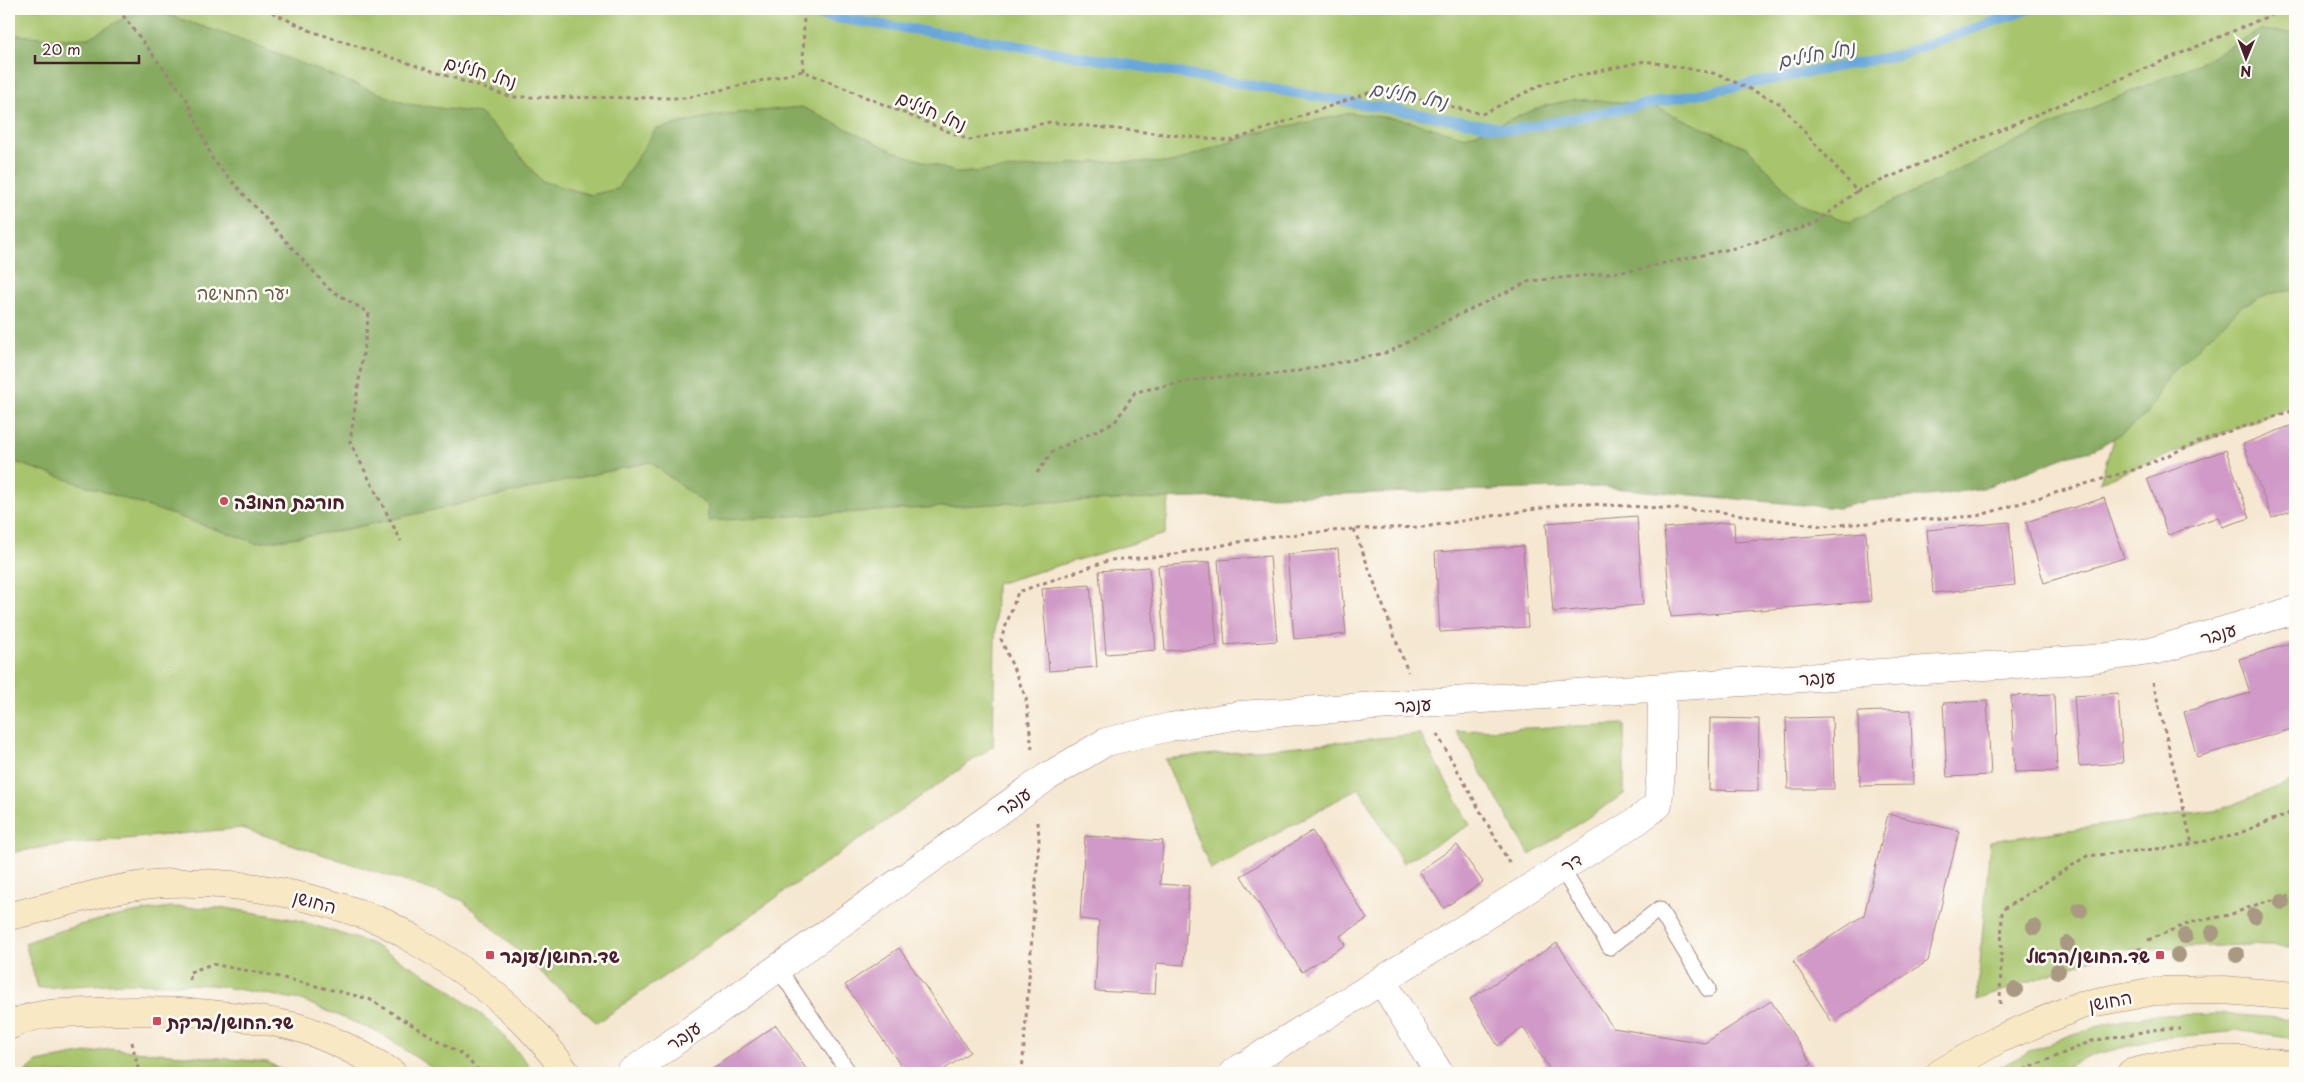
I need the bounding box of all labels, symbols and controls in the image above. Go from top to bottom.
scale bar [35,32,139,64]
water label: נחל חלילים [1775,32,1859,74]
north arrow [2222,32,2272,82]
text: 20 m [42,37,81,60]
street label: נחל חלילים [442,48,520,94]
text: N [2240,61,2251,82]
water label: נחל חלילים [1368,73,1451,115]
street label: נחל חלילים [893,83,971,137]
park label: יער החמישה [197,279,289,306]
place label: חורבת המוצה [234,488,345,515]
marker: חורבת המוצה [218,495,230,507]
street label: ענבר [2197,615,2239,651]
street label: ענבר [1798,662,1836,692]
street label: ענבר [1394,689,1432,719]
street label: ענבר [990,779,1036,823]
street label: דר [1555,845,1587,879]
street label: החושן [290,882,340,920]
place label: שד.החושן/ענבר [500,942,620,969]
place label: שד.החושן/הראל [2026,942,2150,969]
marker: שד.החושן/ענבר [484,949,496,961]
marker: שד.החושן/הראל [2154,949,2166,961]
street label: החושן [2086,983,2134,1017]
place label: שד.החושן/ברקת [165,1008,294,1035]
street label: ענבר [660,1013,706,1057]
marker: שד.החושן/ברקת [151,1015,163,1027]

